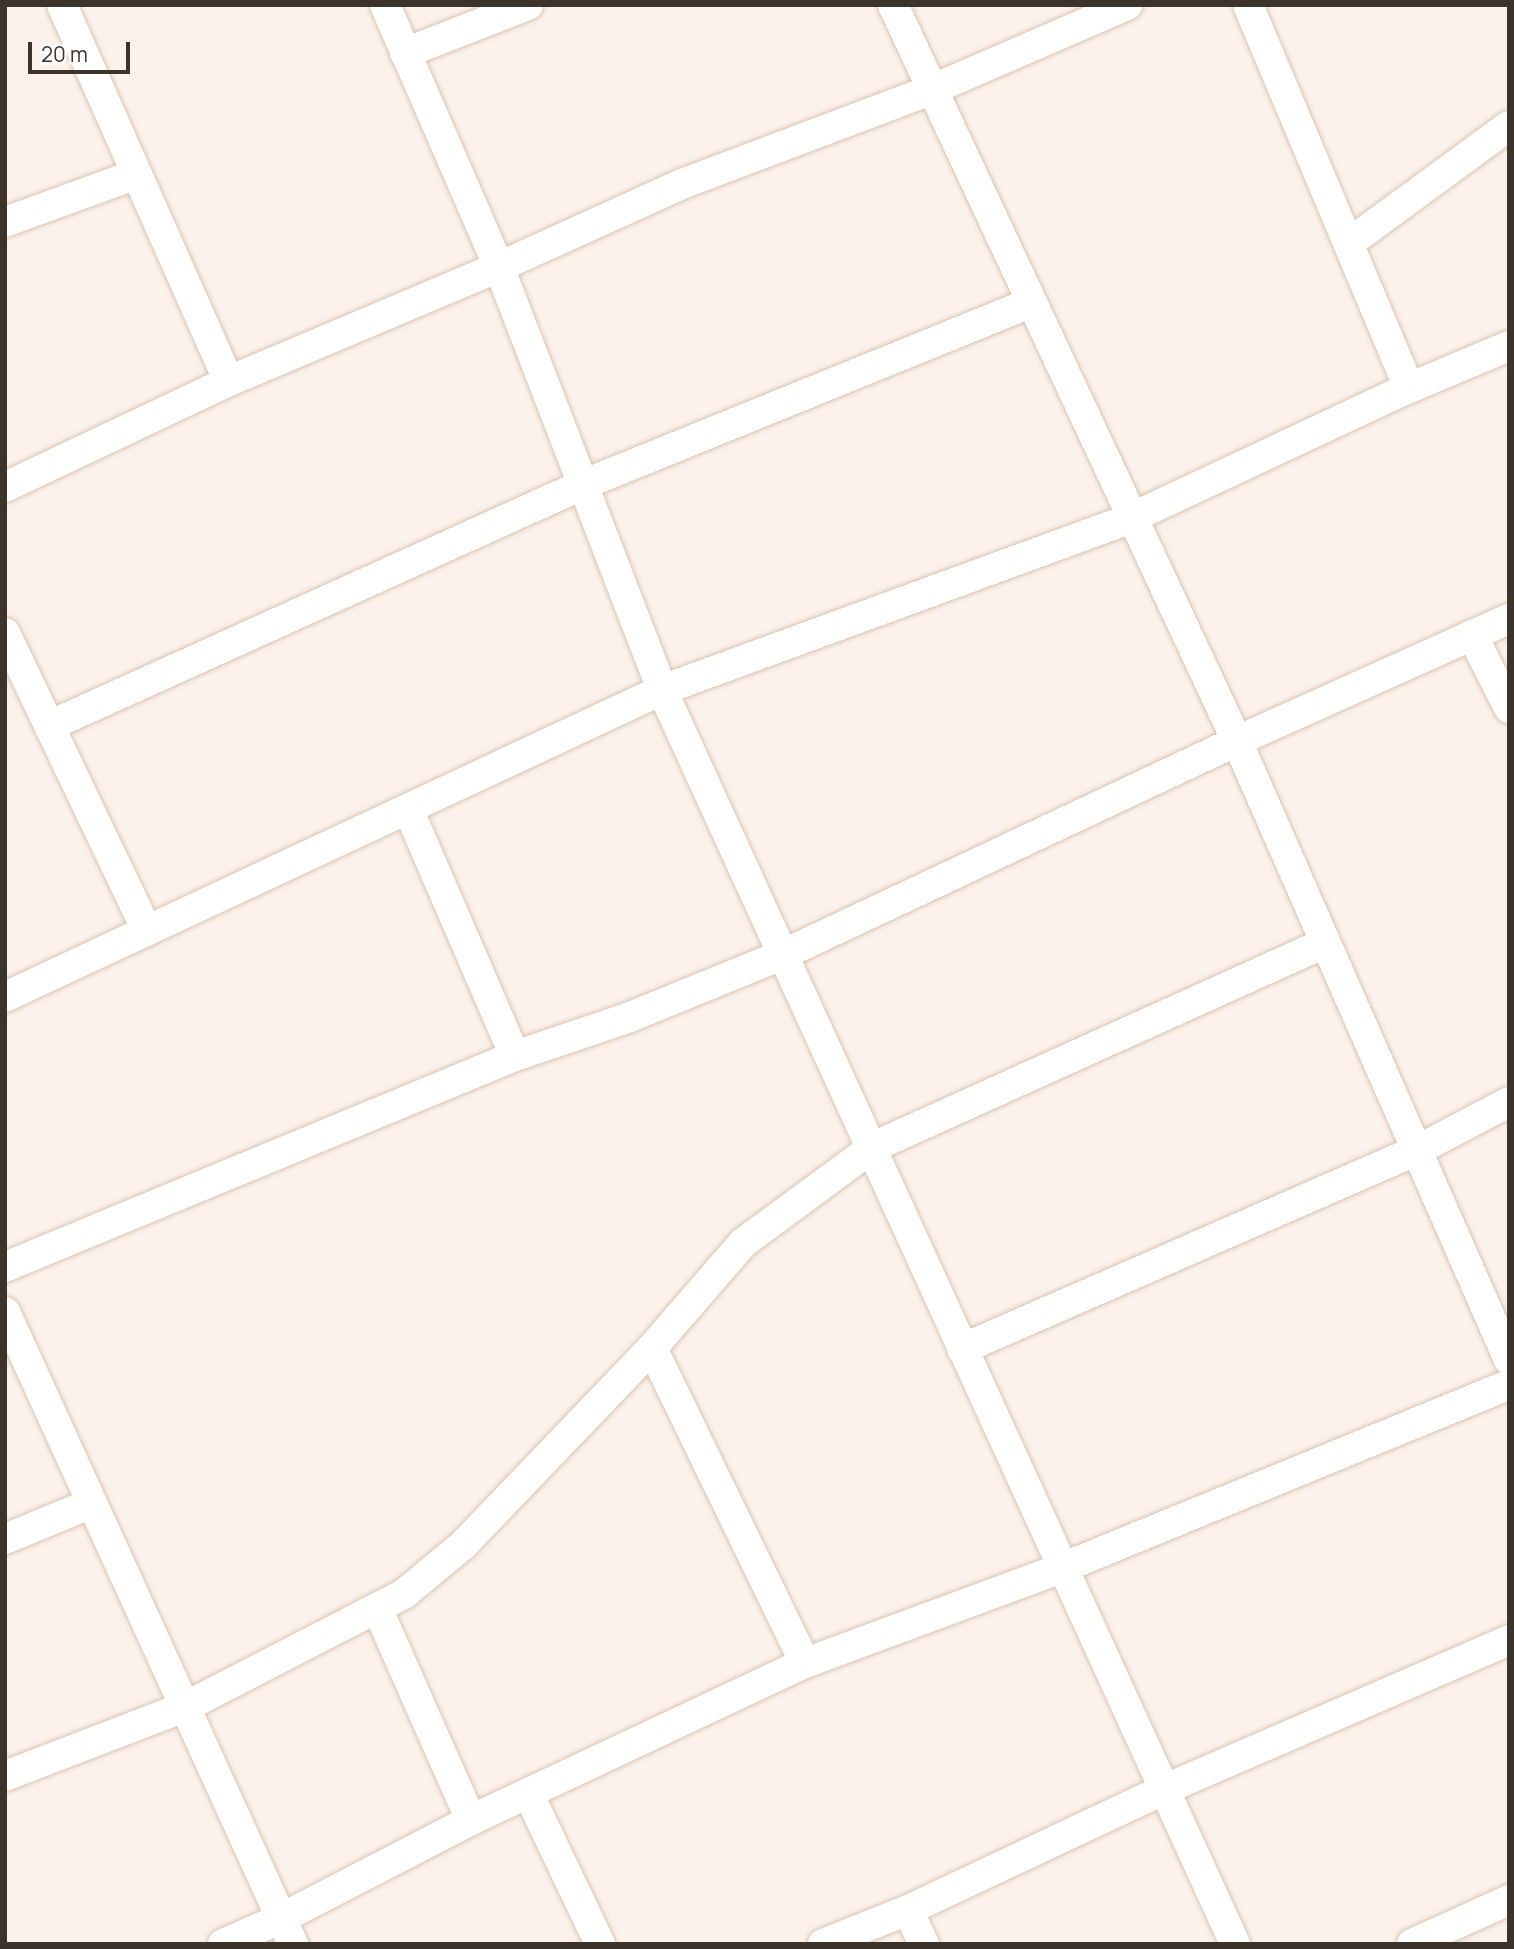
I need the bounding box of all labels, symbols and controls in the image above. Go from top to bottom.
scale bar [32,28,133,72]
text: 20 m [41,40,88,68]

